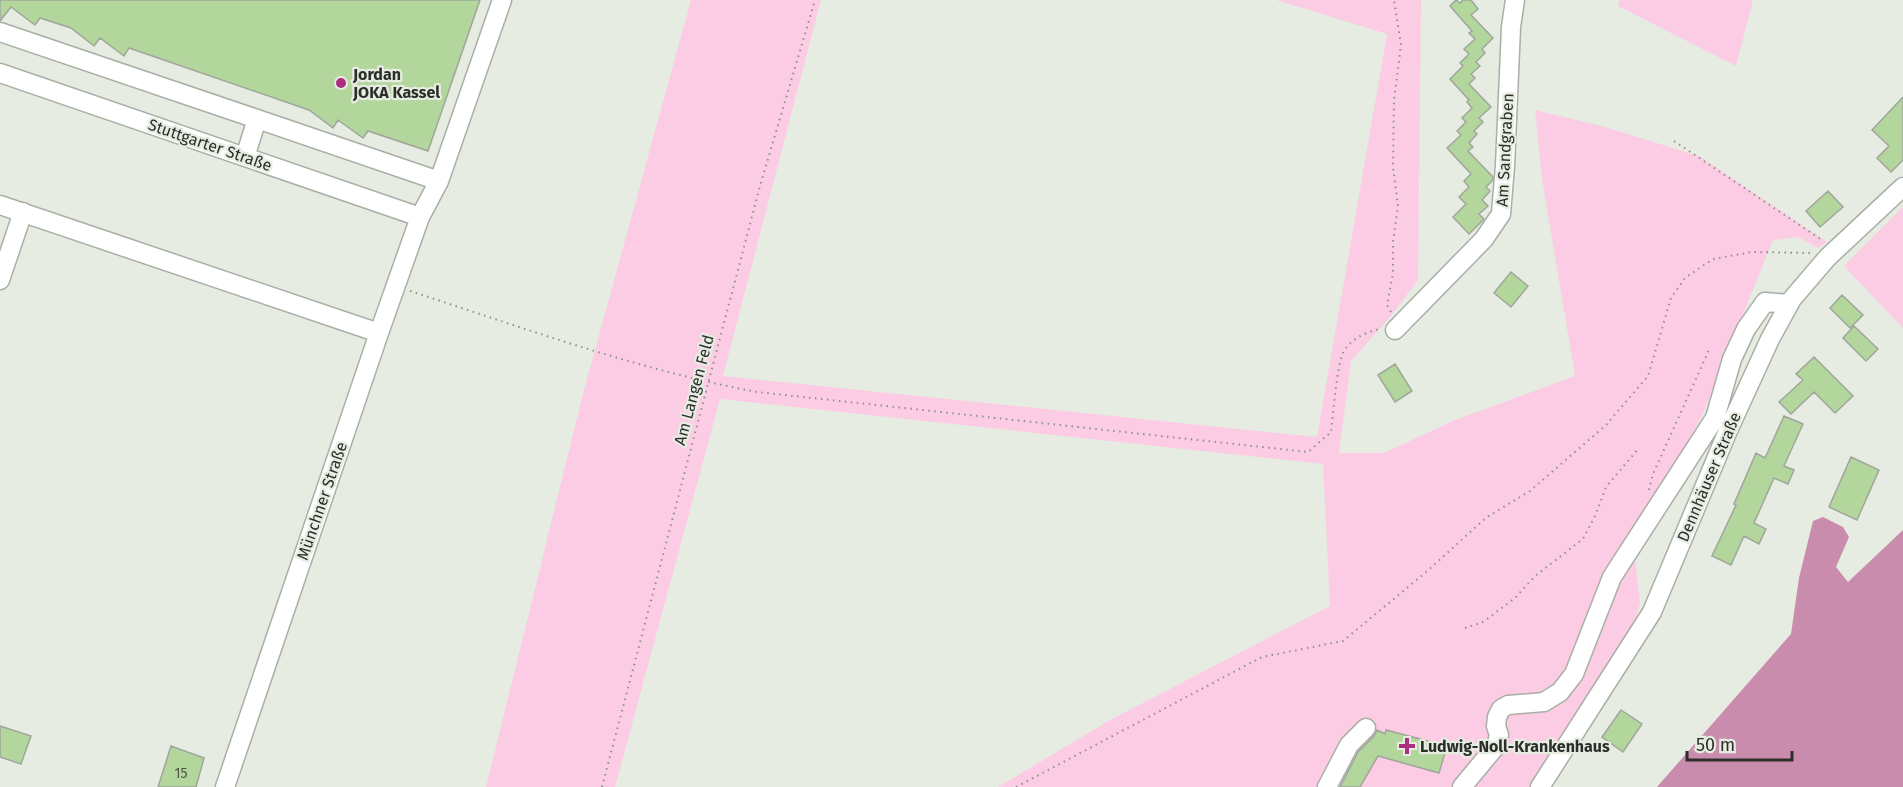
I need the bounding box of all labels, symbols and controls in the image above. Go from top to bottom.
place label: Jordan JOKA Kassel [352,65,440,102]
marker: Jordan JOKA Kassel [334,76,348,90]
street label: Am Sandgraben [1493,93,1517,207]
street label: Stuttgarter Straße [146,115,274,175]
street label: Am Langen Feld [670,333,718,447]
street label: Dennhäuser Straße [1673,409,1745,545]
street label: Münchner Straße [293,439,351,563]
scale bar [1687,724,1792,762]
text: 50 m [1696,734,1735,756]
marker: Ludwig-Noll-Krankenhaus [1398,737,1416,755]
place label: Ludwig-Noll-Krankenhaus [1420,737,1610,756]
house number: 15 [174,765,188,782]

